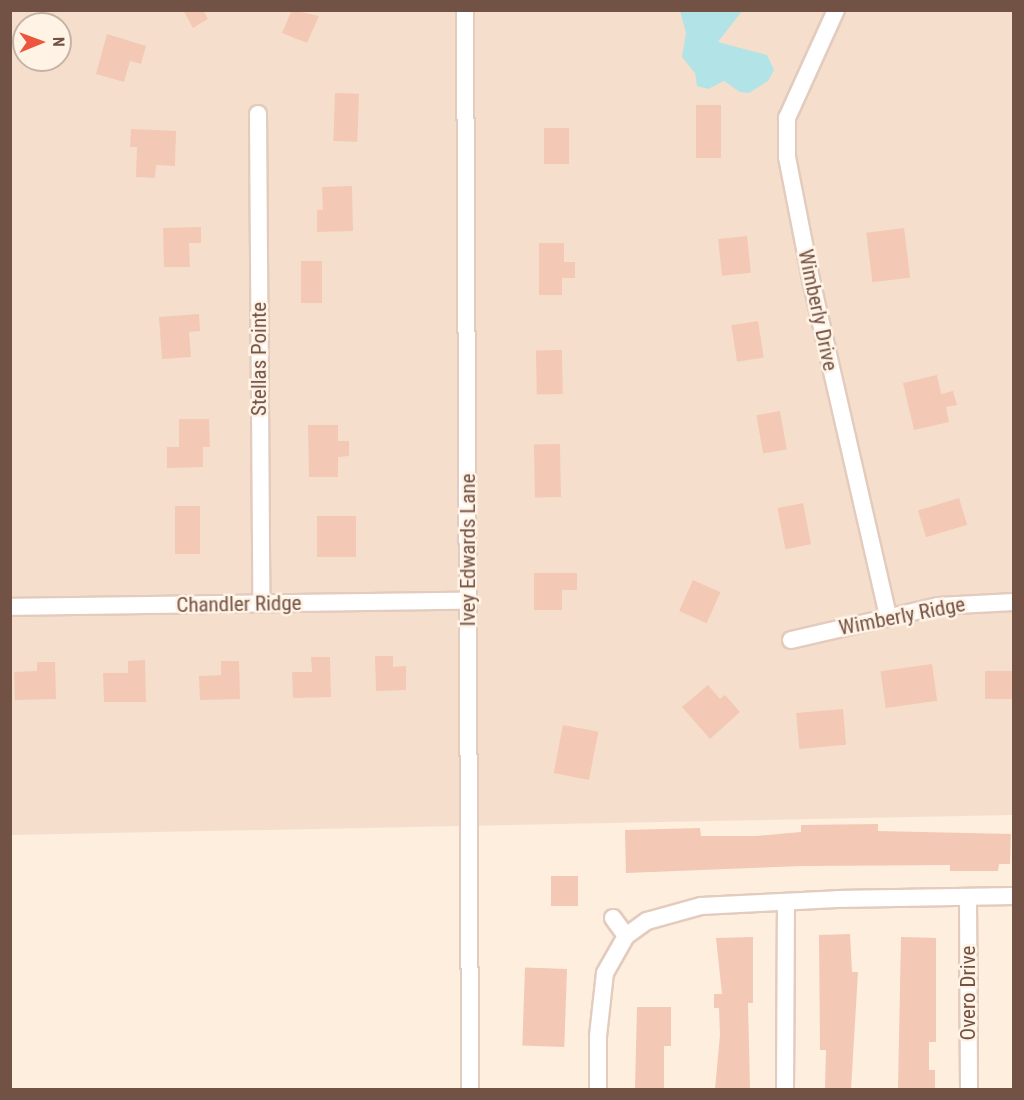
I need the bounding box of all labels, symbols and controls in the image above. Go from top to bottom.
north arrow [12,12,72,72]
text: N [49,37,68,47]
street label: Wimberly Drive [793,247,843,373]
street label: Stellas Pointe [246,302,272,416]
street label: Ivey Edwards Lane [455,474,481,626]
street label: Chandler Ridge [176,590,302,618]
street label: Wimberly Ridge [837,591,967,641]
street label: Overo Drive [955,946,981,1040]

